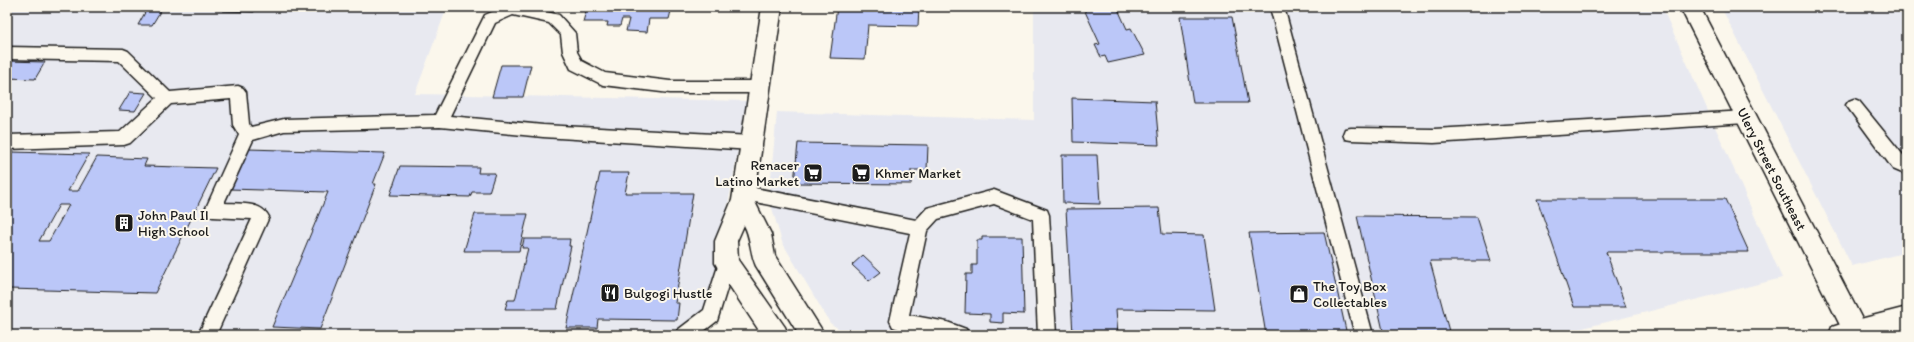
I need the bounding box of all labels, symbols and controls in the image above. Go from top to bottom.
street label: Ulery Street Southeast [1733,105,1810,234]
place label: Renacer Latino Market [715,157,799,190]
supermarket icon: Renacer Latino Market [802,162,824,184]
supermarket icon: Khmer Market [850,162,872,184]
place label: Khmer Market [875,165,961,182]
place label: John Paul II High School [138,207,209,240]
building icon: John Paul II High School [113,212,135,234]
place label: The Toy Box Collectables [1313,278,1387,311]
restaurant icon: Bulgogi Hustle [599,282,621,304]
shop icon: The Toy Box Collectables [1288,283,1310,305]
place label: Bulgogi Hustle [624,285,713,302]

